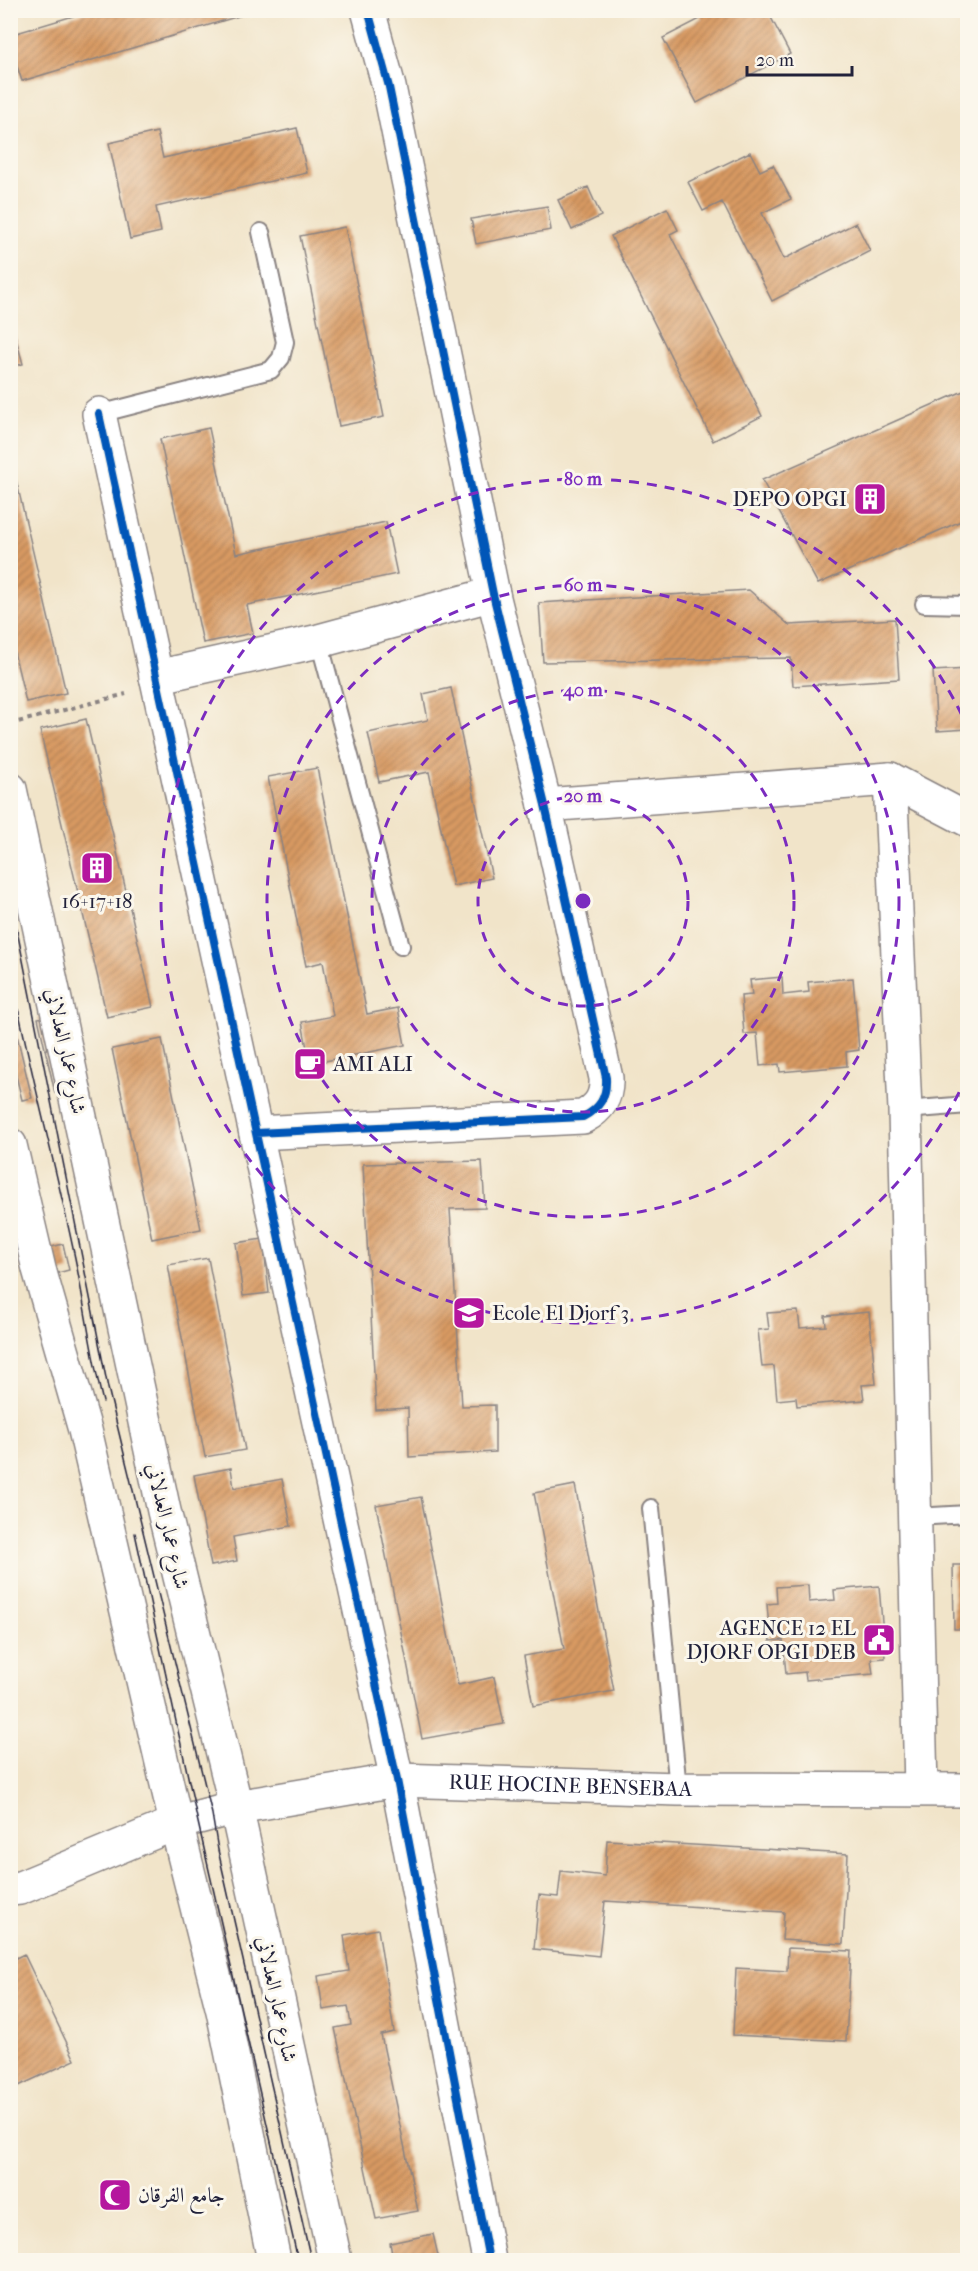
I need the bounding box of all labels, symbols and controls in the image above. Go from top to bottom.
scale bar [747,39,852,77]
text: 20 m [756,50,794,71]
text: 80 m [564,469,603,490]
building icon: DEPO OPGI [852,481,888,517]
place label: DEPO OPGI [733,487,847,511]
text: 60 m [564,575,603,596]
text: 40 m [562,680,604,701]
text: 20 m [564,786,603,807]
building icon: 16+17+18 [79,850,115,886]
place label: 16+17+18 [61,889,133,913]
centre of rings [573,891,593,911]
street label: شارع عمار العدلاني [35,986,91,1117]
cafe icon: AMI ALI [292,1046,328,1082]
place label: AMI ALI [332,1052,413,1076]
school or university icon: Ecole El Djorf 3 [451,1295,487,1331]
place label: Ecole El Djorf 3 [492,1301,629,1325]
street label: شارع عمار العدلاني [136,1461,194,1593]
place label: AGENCE 12 EL DJORF OPGI DEB [686,1616,856,1664]
public building icon: AGENCE 12 EL DJORF OPGI DEB [861,1622,897,1658]
street label: RUE HOCINE BENSEBAA [448,1770,693,1801]
street label: شارع عمار العدلاني [246,1934,302,2065]
mosque icon: جامع الفرقان [97,2177,133,2213]
place label: جامع الفرقان [138,2183,225,2214]

